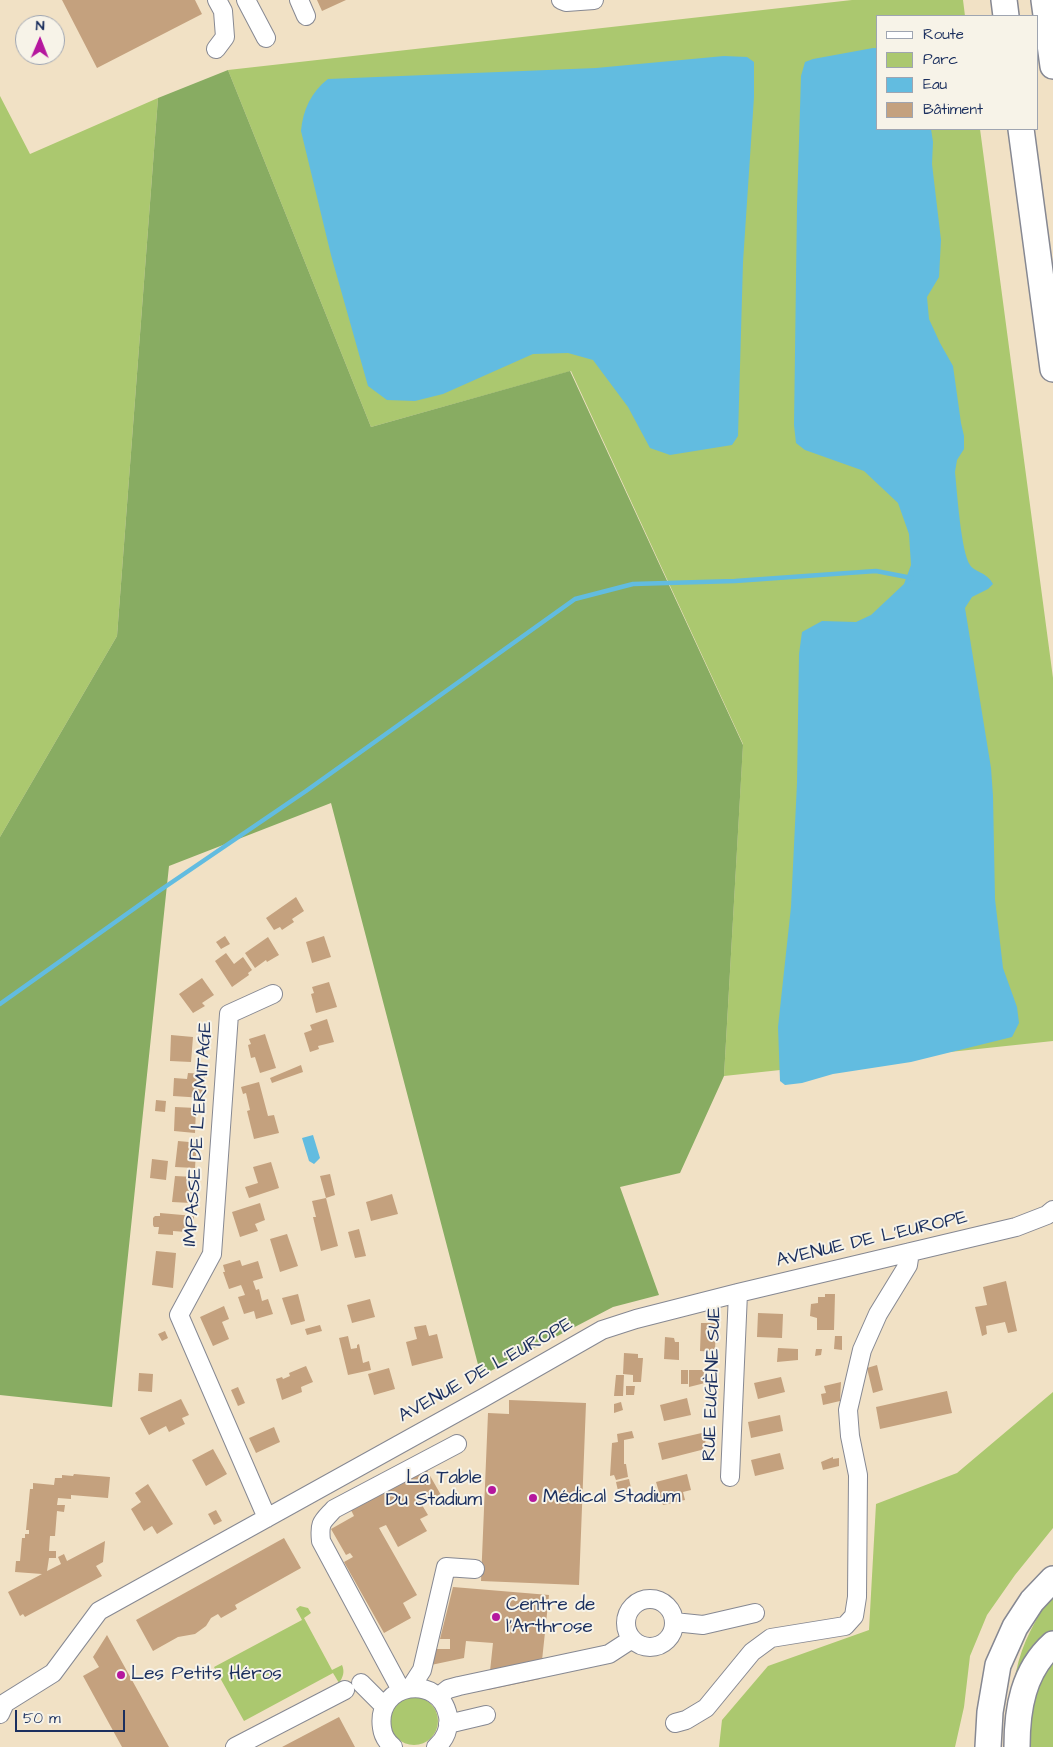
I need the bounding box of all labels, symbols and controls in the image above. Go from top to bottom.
north arrow [15,15,65,65]
legend [876,15,1038,130]
text: N [36,16,45,36]
text: Route [923,24,964,45]
text: Parc [923,49,958,70]
text: Eau [923,74,947,95]
text: Bâtiment [923,99,983,120]
street label: IMPASSE DE L'ERMITAGE [180,1021,218,1247]
street label: AVENUE DE L'EUROPE [774,1207,970,1273]
street label: RUE EUGÈNE SUE [699,1307,727,1461]
street label: AVENUE DE L'EUROPE [395,1314,577,1428]
place label: La Table Du Stadium [386,1468,482,1512]
marker: La Table Du Stadium [486,1484,498,1496]
place label: Médical Stadium [543,1487,681,1509]
marker: Médical Stadium [527,1492,539,1504]
place label: Centre de l'Arthrose [506,1595,595,1639]
marker: Centre de l'Arthrose [490,1611,502,1623]
place label: Les Petits Héros [131,1664,282,1686]
marker: Les Petits Héros [115,1669,127,1681]
scale bar [18,1700,128,1732]
text: 50 m [23,1708,61,1729]

